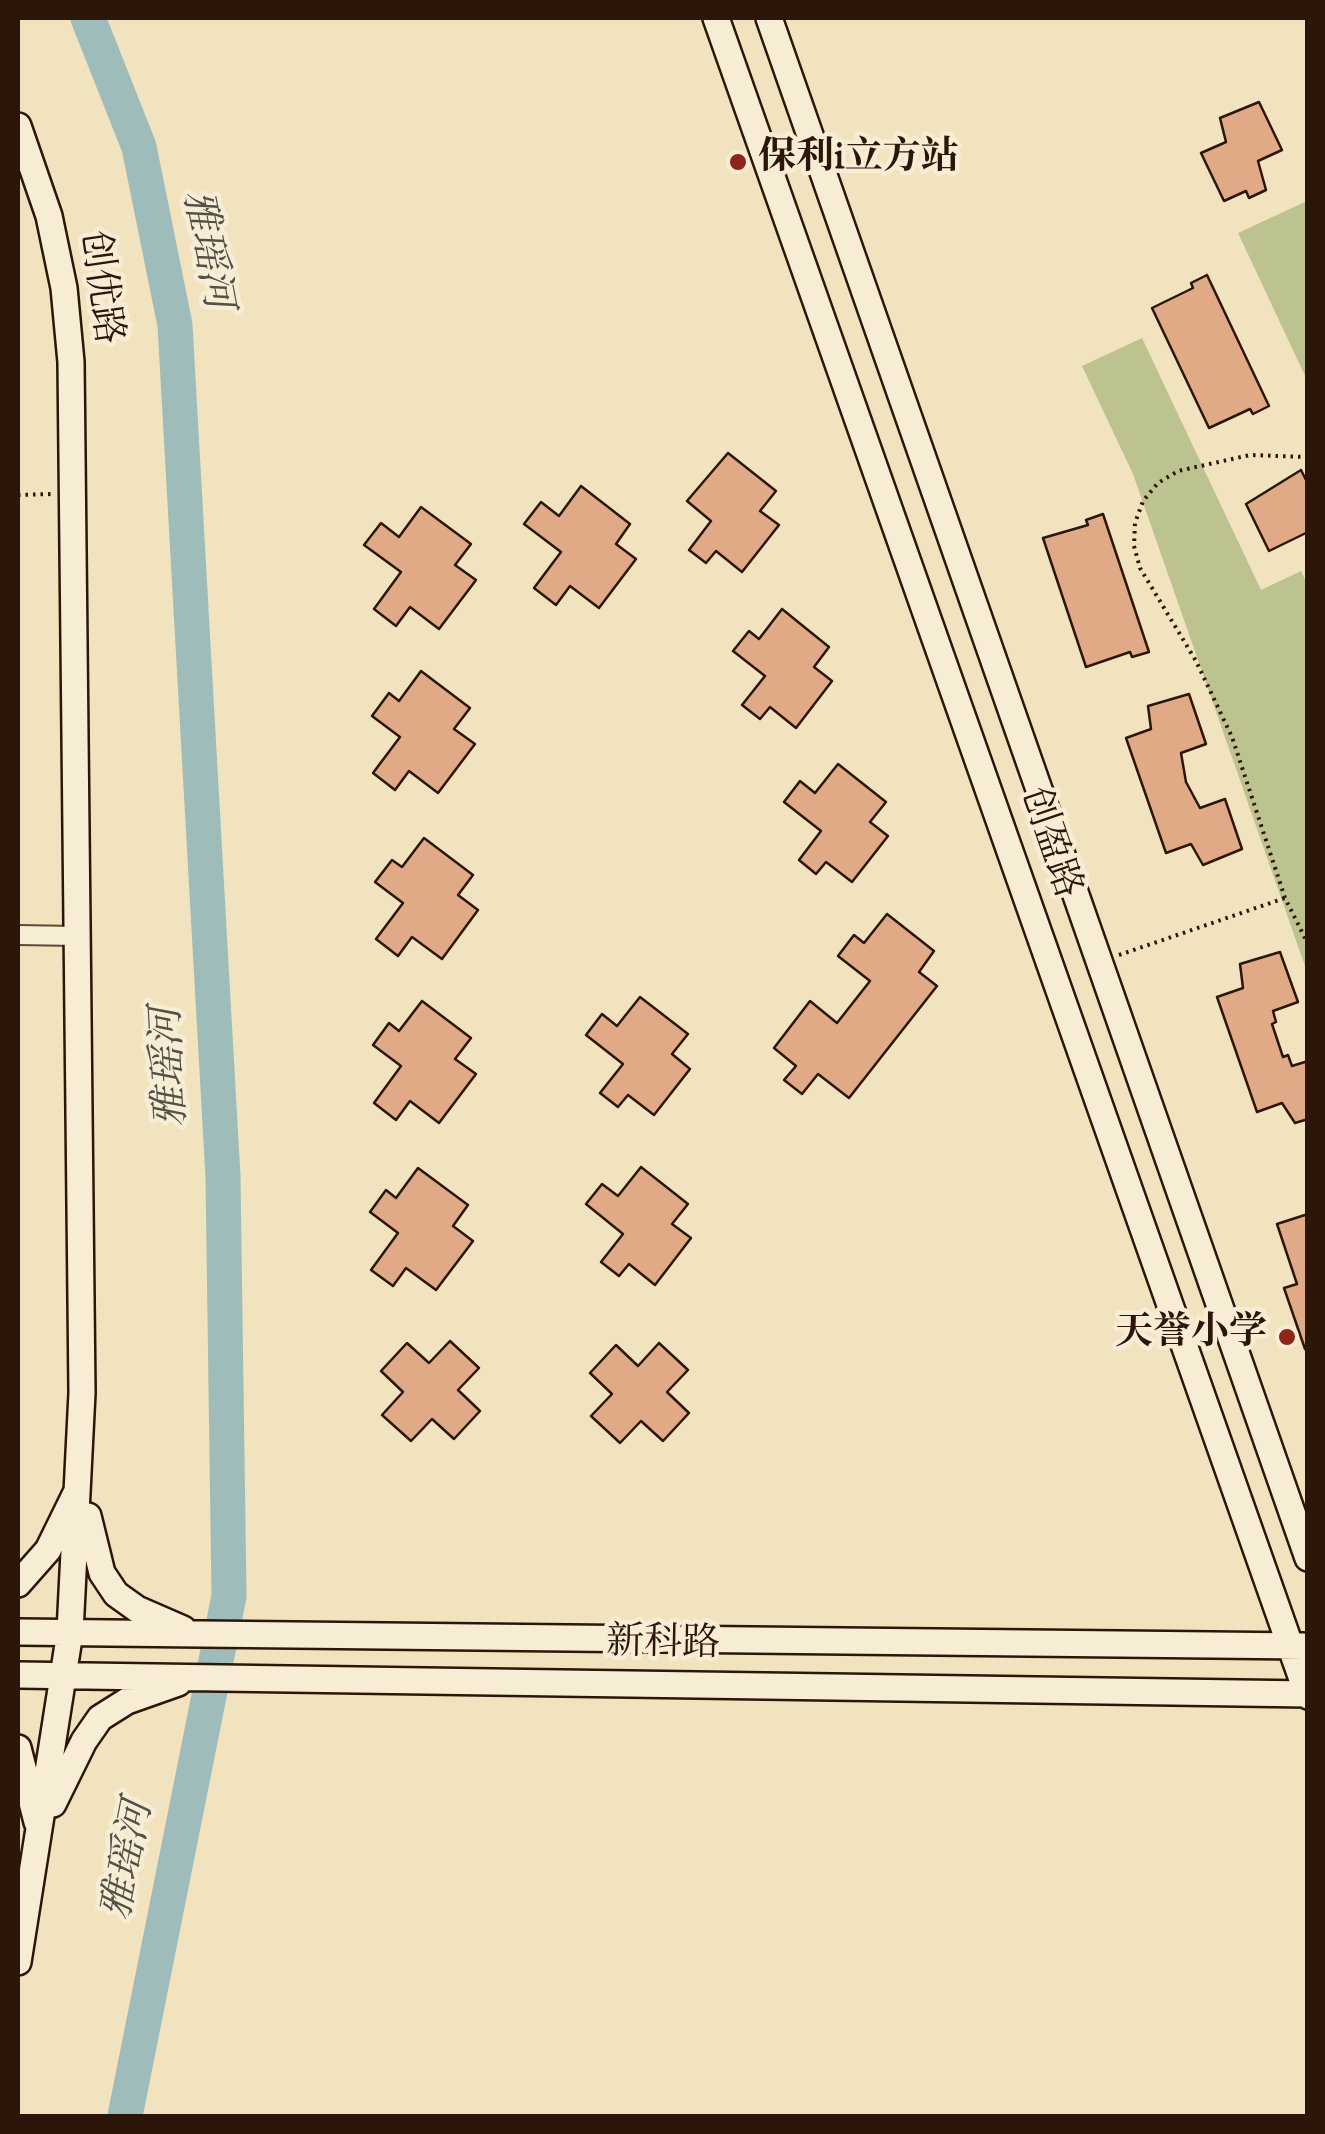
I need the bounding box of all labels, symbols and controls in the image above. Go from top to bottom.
place label: 保利i立方站 [758,139,959,185]
marker: 保利i立方站 [727,151,749,173]
water label: 雅瑶河 [168,187,238,313]
street label: 创优路 [66,228,128,348]
street label: 创盈路 [1007,783,1087,905]
water label: 雅瑶河 [147,1006,201,1128]
place label: 天誉小学 [1115,1314,1267,1360]
marker: 天誉小学 [1276,1326,1298,1348]
street label: 新科路 [606,1623,720,1671]
water label: 雅瑶河 [97,1798,167,1924]

